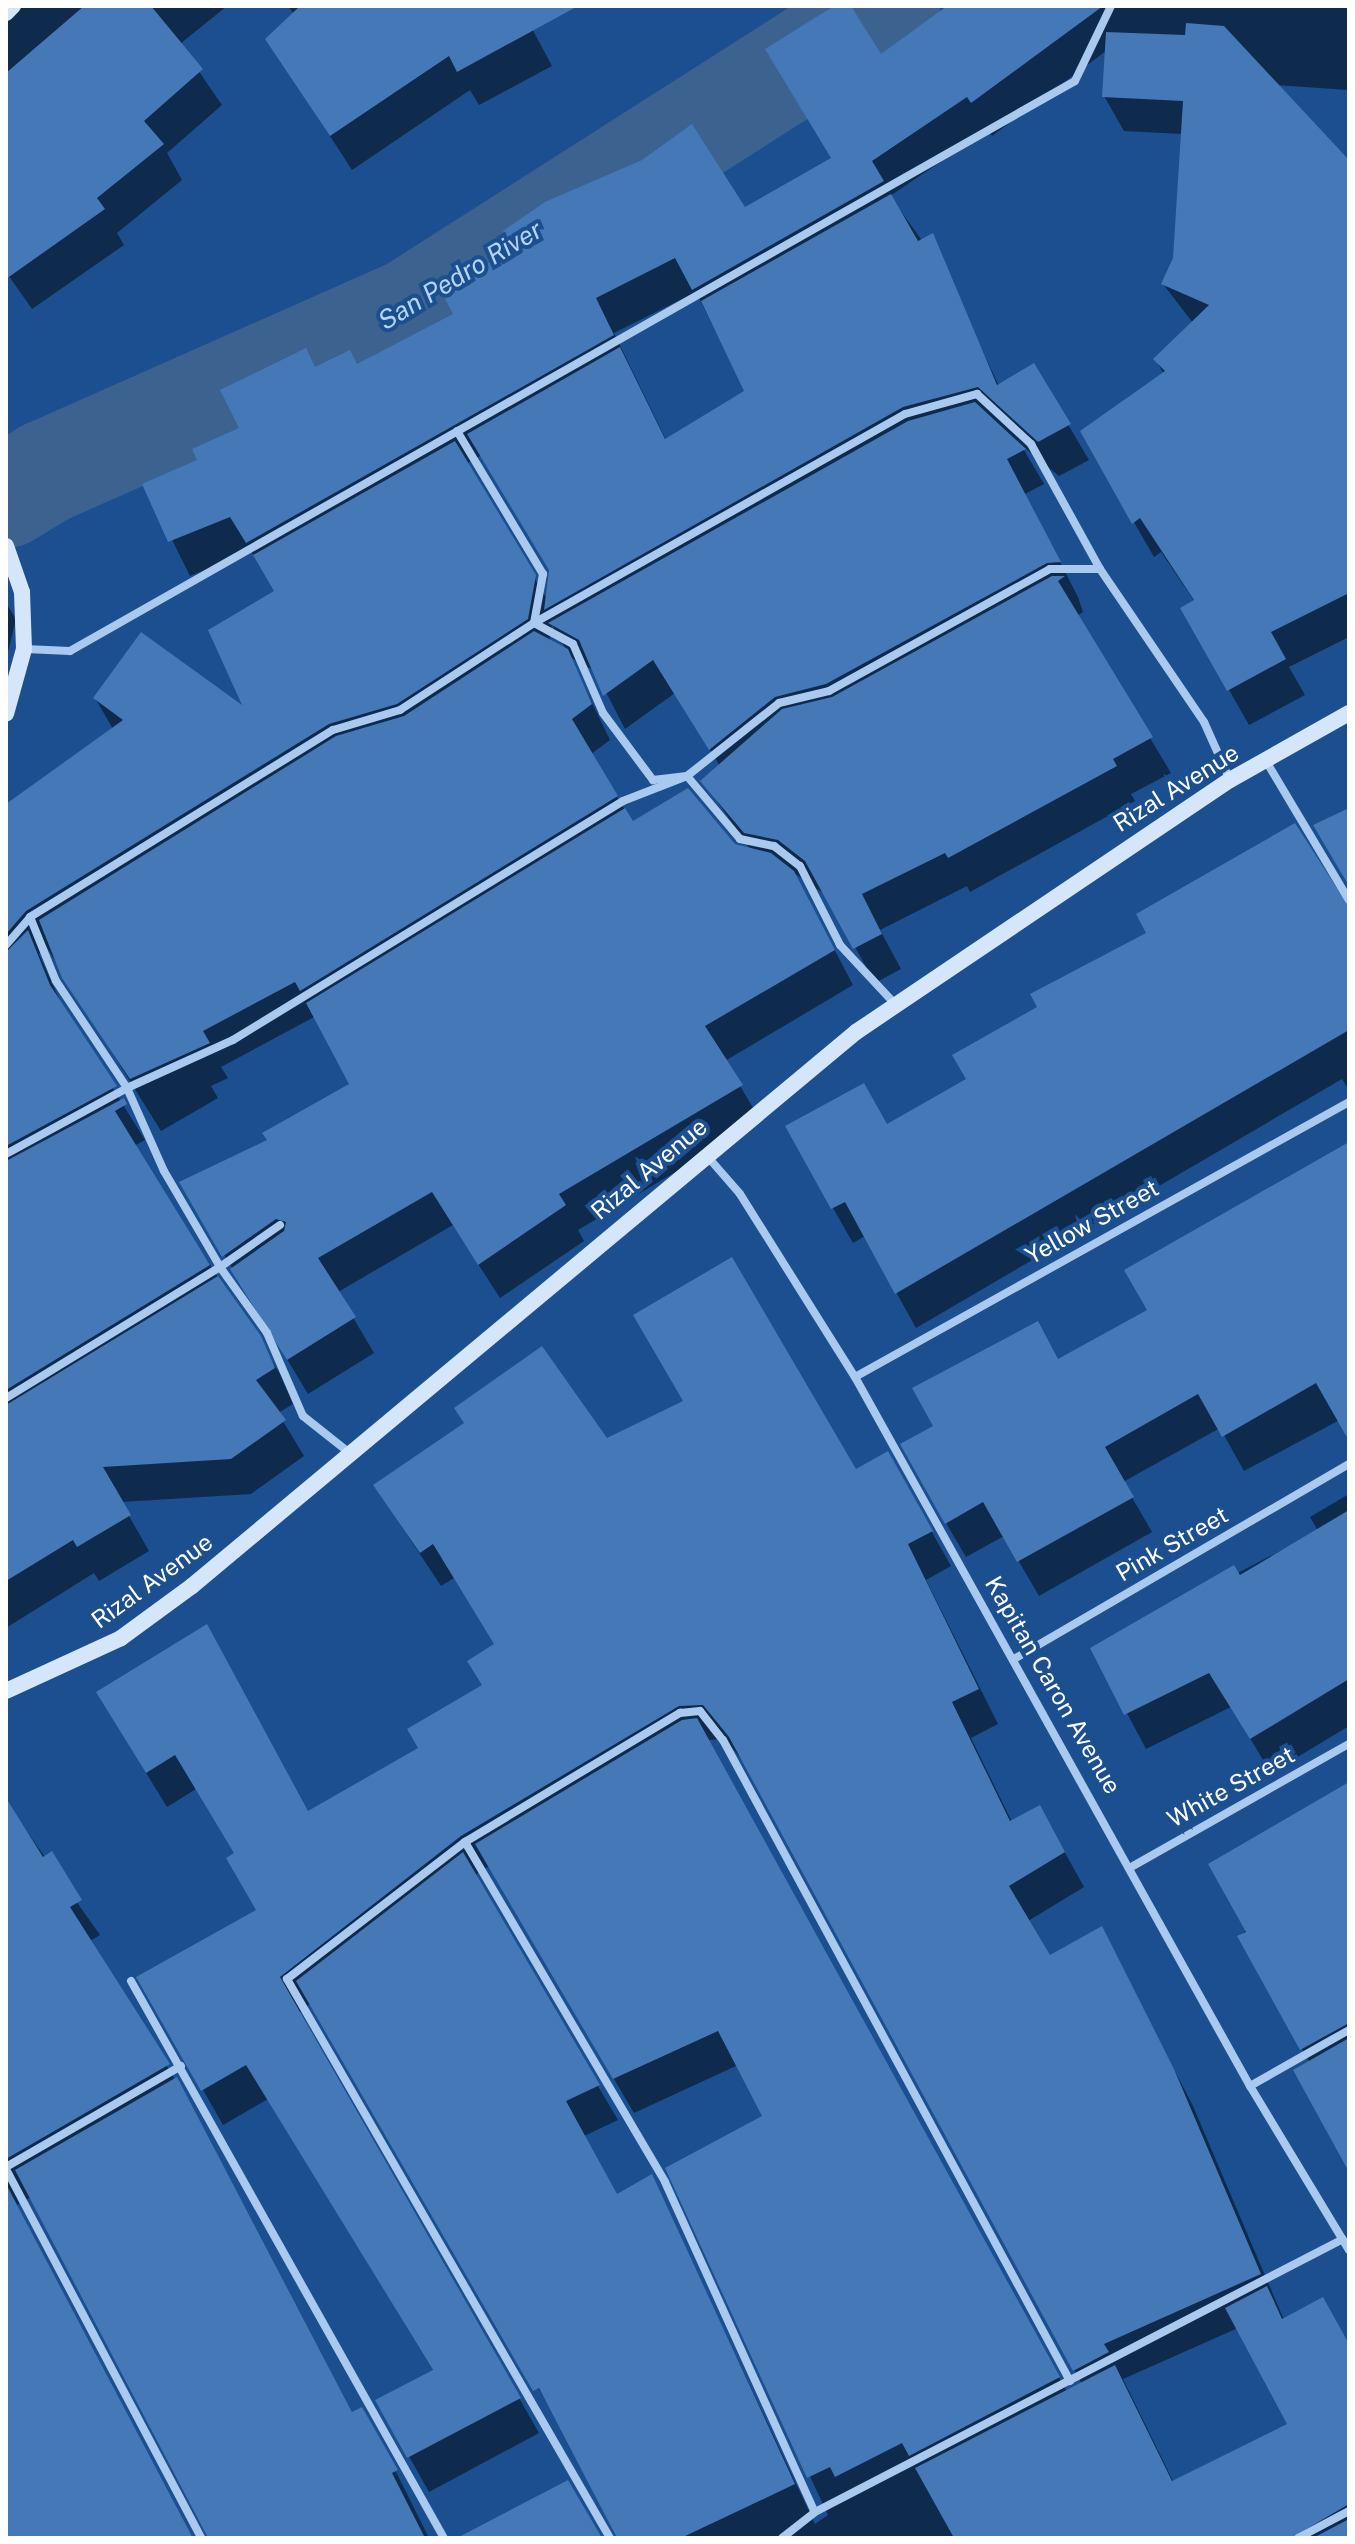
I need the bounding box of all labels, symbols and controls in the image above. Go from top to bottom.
water label: San Pedro River [372,214,548,336]
street label: Rizal Avenue [1108,738,1244,838]
street label: Rizal Avenue [585,1112,713,1226]
street label: Yellow Street [1020,1173,1164,1271]
street label: Pink Street [1111,1500,1233,1588]
street label: Rizal Avenue [86,1527,218,1635]
street label: Kapitan Caron Avenue [979,1571,1127,1799]
street label: White Street [1162,1740,1300,1834]

